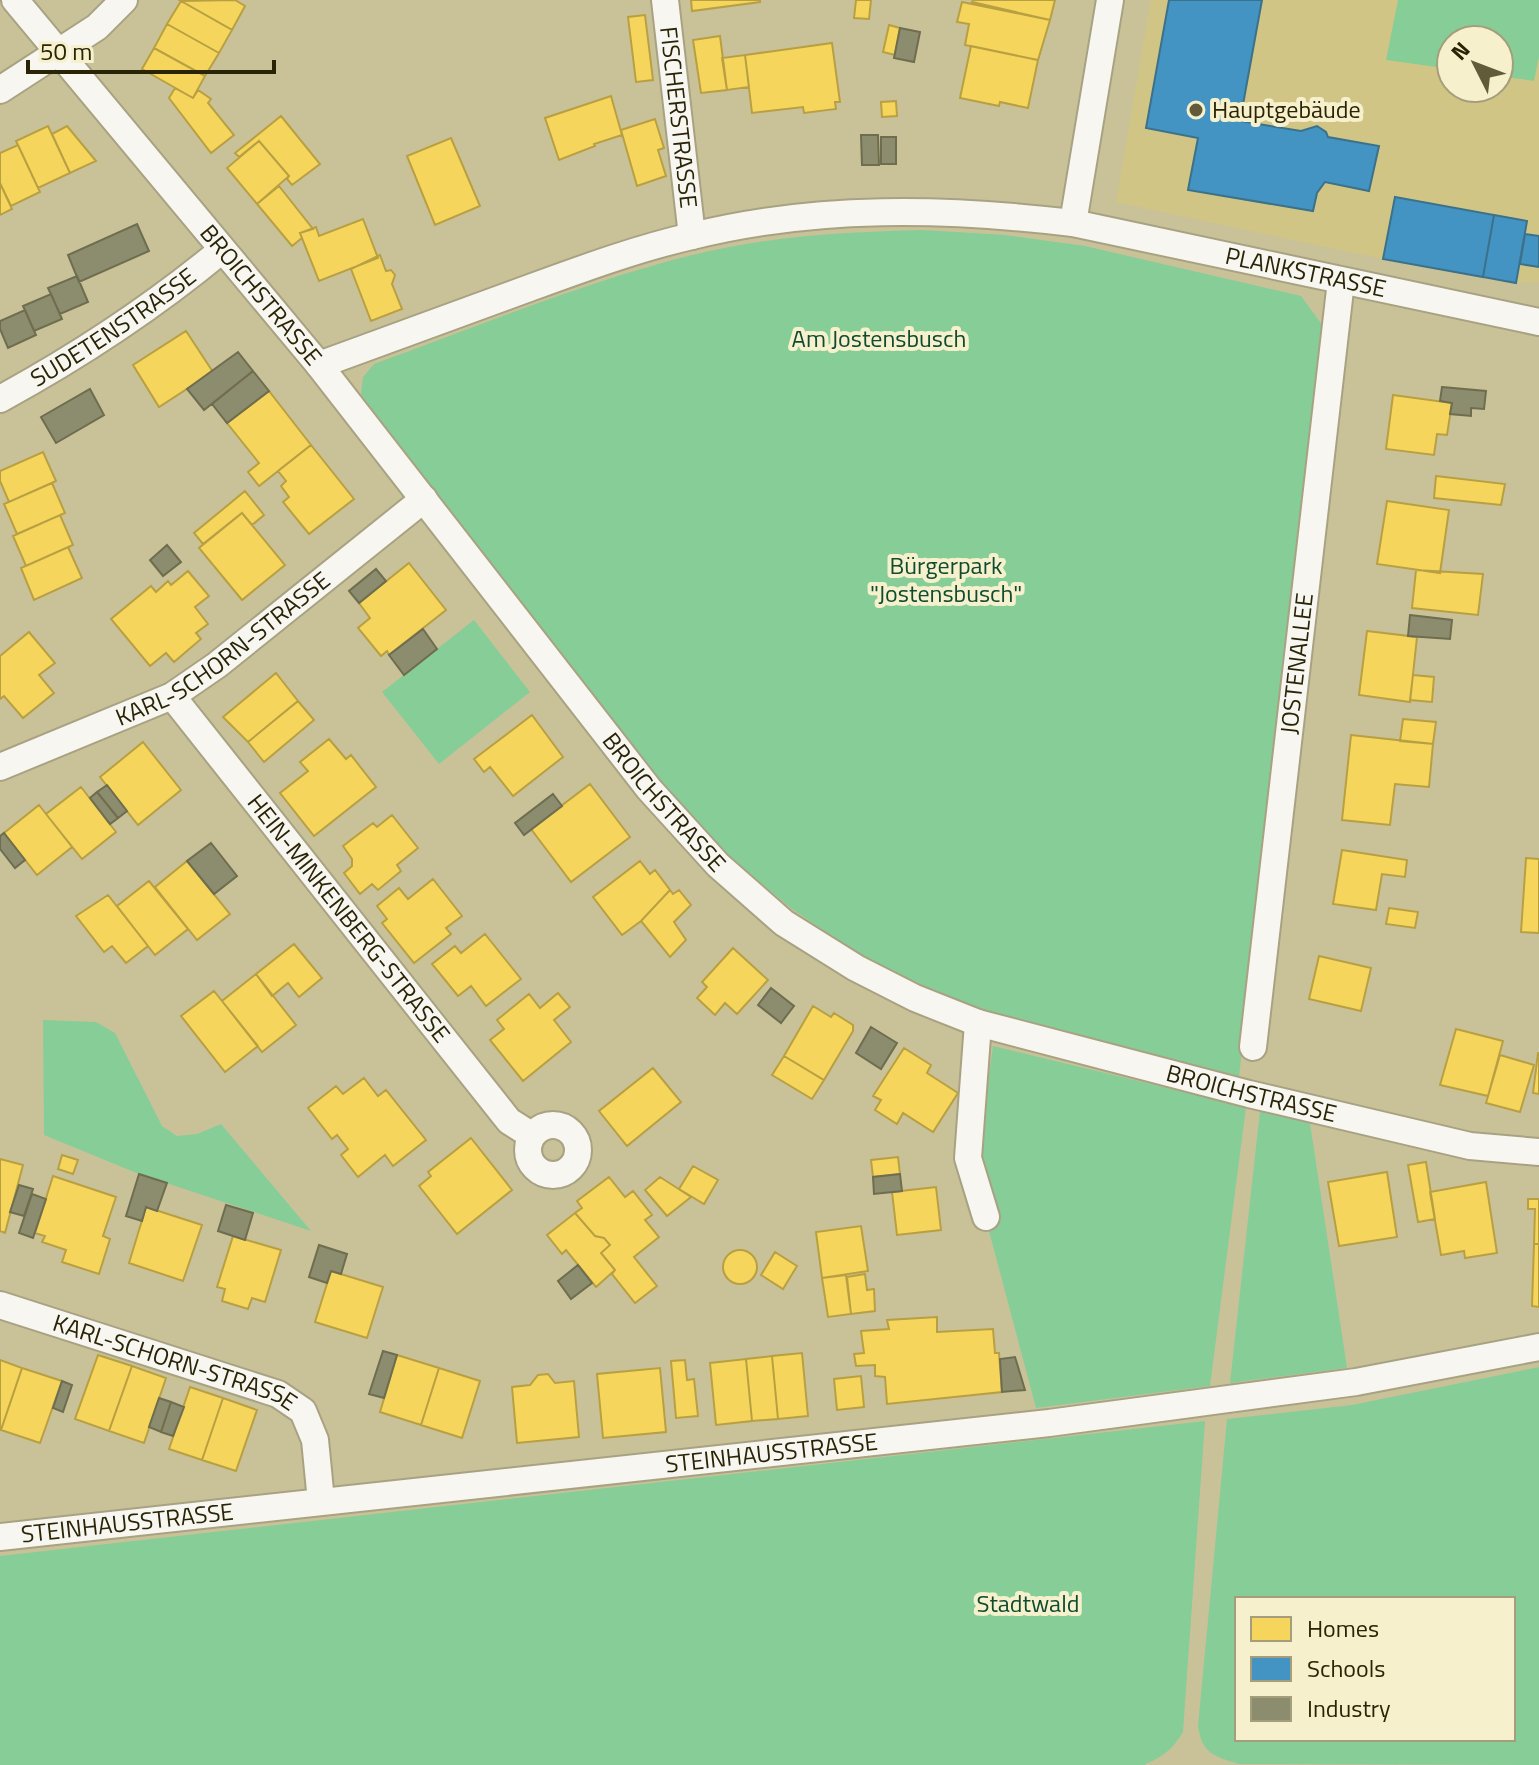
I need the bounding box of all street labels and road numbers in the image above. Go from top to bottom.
street label: FISCHERSTRASSE [651,24,708,210]
street label: BROICHSTRASSE [192,216,331,373]
street label: PLANKSTRASSE [1222,237,1390,306]
street label: SUDETENSTRASSE [23,258,203,395]
street label: KARL-SCHORN-STRASSE [110,562,338,734]
street label: JOSTENALLEE [1270,591,1322,736]
street label: BROICHSTRASSE [594,724,735,880]
street label: HEIN-MINKENBERG-STRASSE [239,786,459,1050]
street label: BROICHSTRASSE [1162,1054,1340,1131]
street label: KARL-SCHORN-STRASSE [49,1304,305,1419]
street label: STEINHAUSSTRASSE [663,1423,879,1482]
street label: STEINHAUSSTRASSE [19,1493,235,1552]

